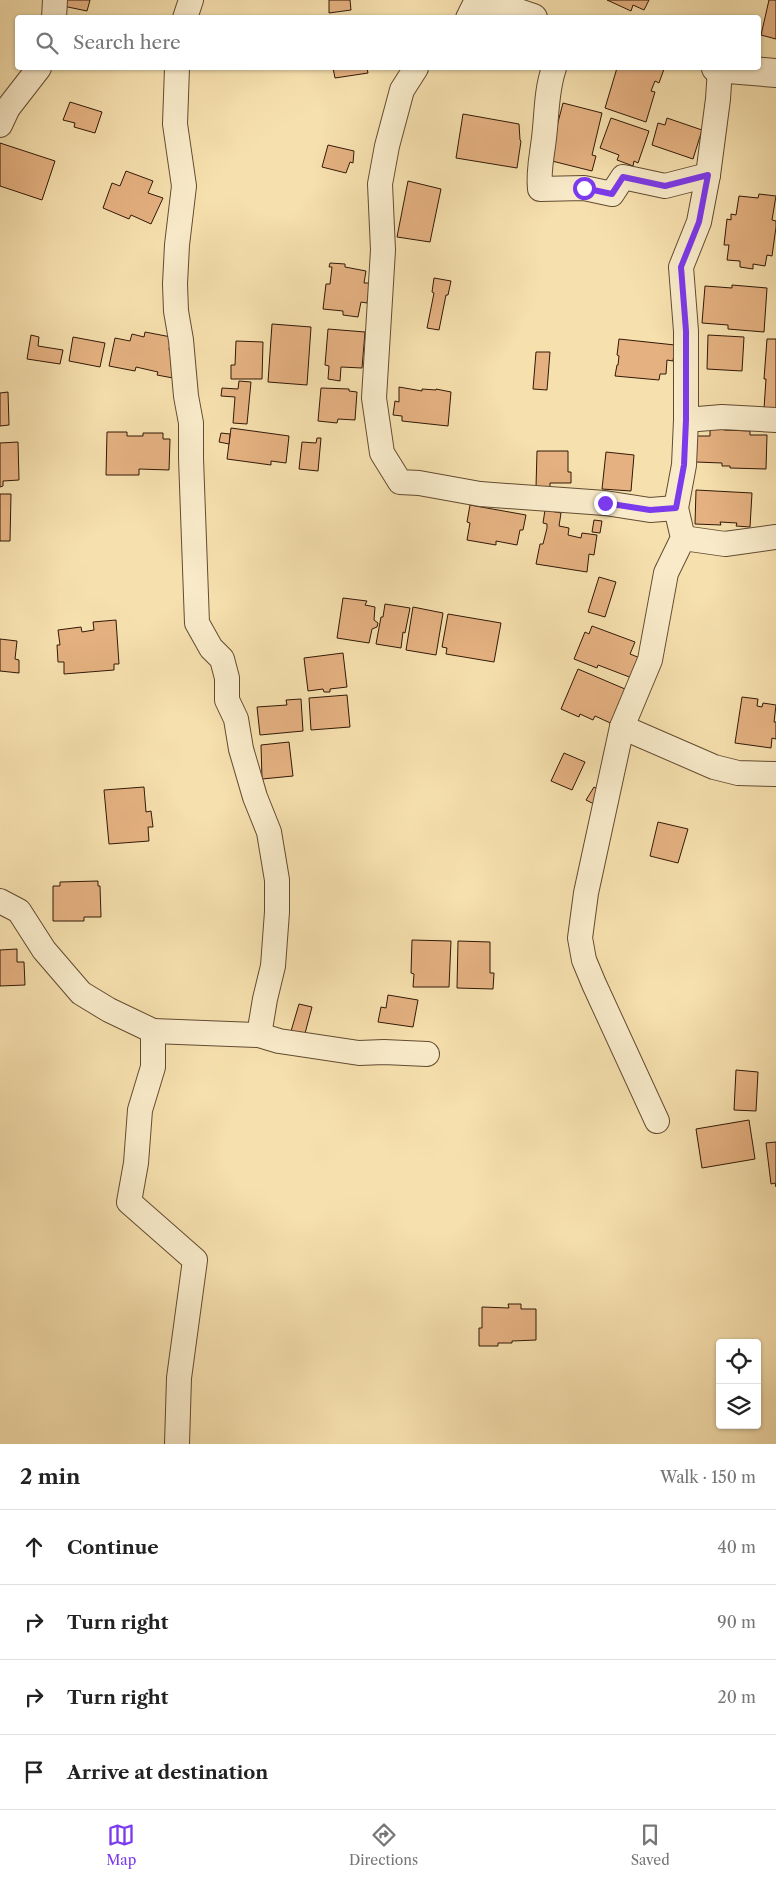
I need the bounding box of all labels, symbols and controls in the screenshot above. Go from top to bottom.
search box [15,15,761,70]
icon: search [33,29,61,57]
text: Search here [73,31,181,54]
route start [573,177,596,200]
route end [594,492,617,515]
map controls [716,1339,761,1429]
button: locate [716,1339,761,1384]
button: layers [716,1384,761,1429]
text: 2 min [20,1464,80,1489]
text: Walk · 150 m [660,1467,756,1487]
icon: ahead [20,1533,48,1561]
text: Continue [67,1536,159,1559]
text: 40 m [717,1537,756,1557]
icon: right [20,1608,48,1636]
text: Turn right [67,1611,168,1634]
text: 90 m [717,1612,756,1632]
icon: right [20,1683,48,1711]
text: Turn right [67,1686,168,1709]
text: 20 m [717,1687,756,1707]
icon: arrive [20,1758,48,1786]
text: Arrive at destination [67,1761,268,1784]
tab: Map [106,1821,136,1869]
tab: Directions [349,1821,418,1869]
tab: Saved [631,1821,670,1869]

